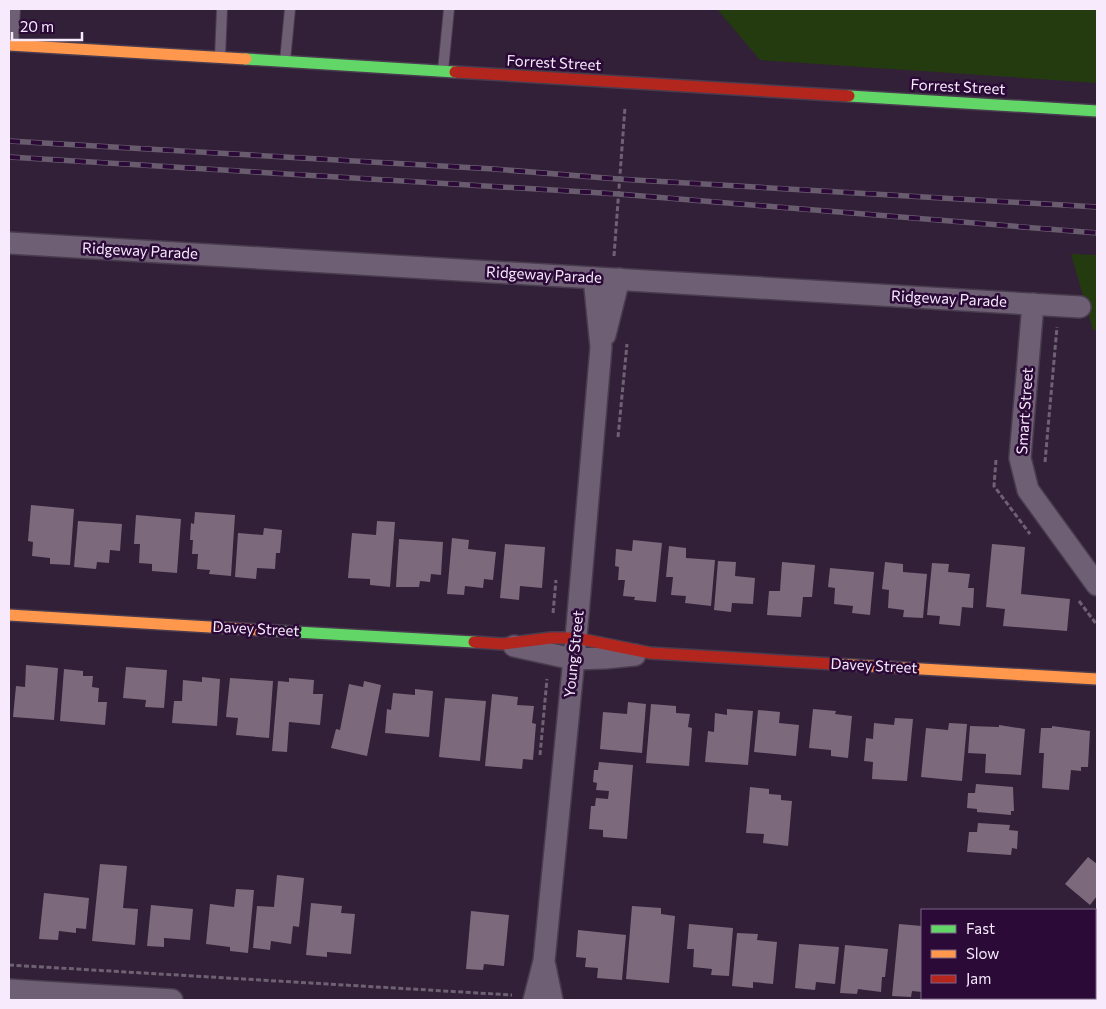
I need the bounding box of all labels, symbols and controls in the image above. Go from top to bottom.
scale bar [12,10,82,42]
text: 20 m [20,17,54,35]
street label: Forrest Street [506,51,602,73]
street label: Forrest Street [910,75,1006,97]
street label: Ridgeway Parade [82,238,199,262]
street label: Ridgeway Parade [486,262,603,286]
street label: Ridgeway Parade [891,286,1008,310]
street label: Smart Street [1012,367,1036,455]
street label: Young Street [559,609,587,698]
street label: Davey Street [212,617,300,639]
street label: Davey Street [830,654,918,676]
legend [921,909,1096,999]
text: Fast [966,919,995,937]
text: Slow [966,944,999,962]
text: Jam [966,969,991,987]

